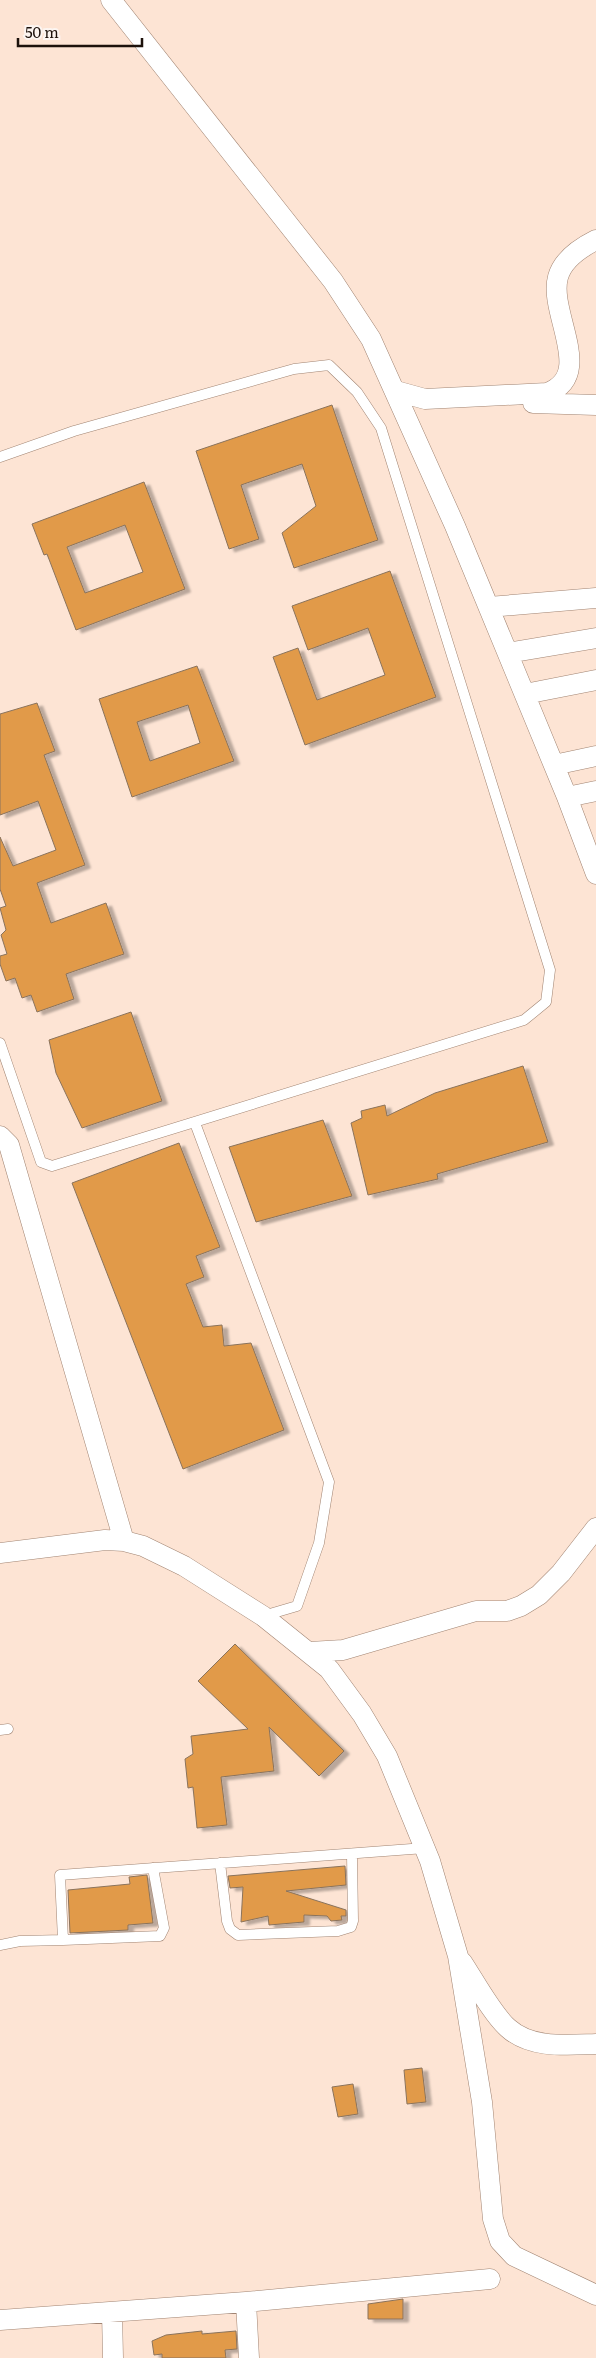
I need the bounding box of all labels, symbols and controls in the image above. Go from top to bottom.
scale bar [18,15,141,47]
text: 50 m [25,20,59,43]

